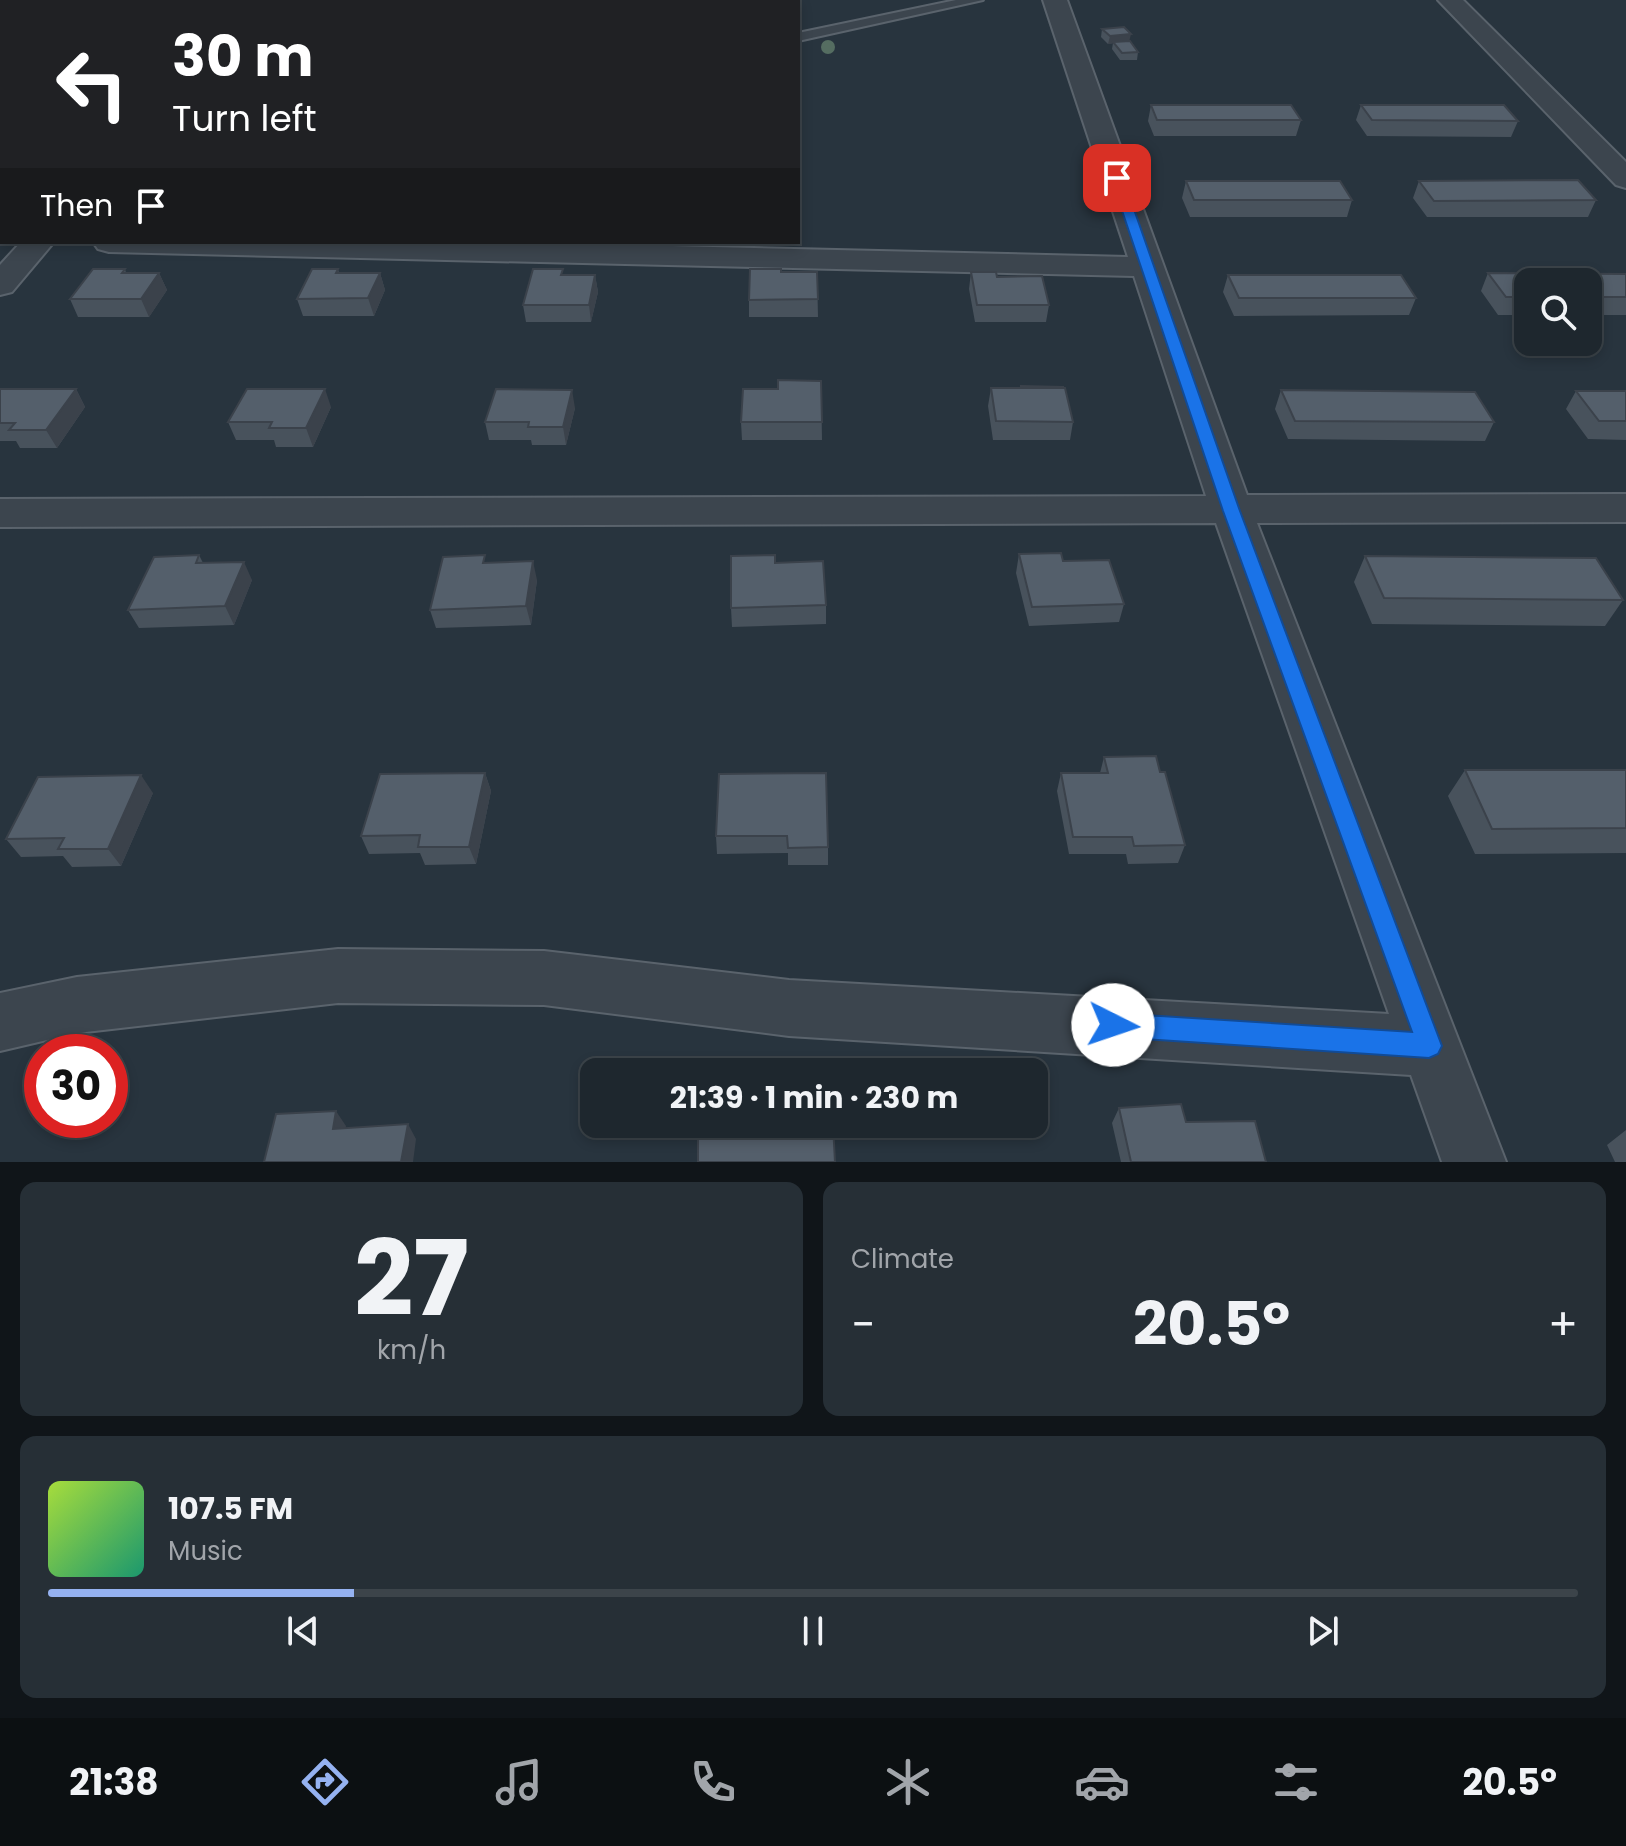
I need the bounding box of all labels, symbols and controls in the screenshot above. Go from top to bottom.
text: 30 m [172,17,314,96]
icon: left [40,32,144,136]
text: Turn left [172,93,317,144]
pin [1083,144,1151,212]
icon: arrive [1095,156,1139,200]
text: Then [40,184,113,227]
icon: arrive [129,184,173,228]
map controls [1514,268,1602,356]
button: search [1514,268,1602,356]
position arrow [1071,983,1155,1067]
speed limit sign: 30 [24,1034,128,1138]
text: 21:39 · 1 min · 230 m [670,1076,958,1119]
text: 27 [354,1206,469,1351]
text: Climate [851,1241,954,1277]
text: 20.5° [1133,1282,1290,1366]
text: − [851,1294,875,1355]
text: + [1548,1294,1578,1355]
text: km/h [377,1332,446,1368]
text: 107.5 FM [168,1487,293,1530]
text: Music [168,1533,243,1569]
icon: previous [281,1609,325,1653]
icon: pause [791,1609,835,1653]
icon: next [1301,1609,1345,1653]
icon: directions [297,1754,353,1810]
icon: music [491,1754,547,1810]
icon: phone [685,1754,741,1810]
icon: climate [880,1754,936,1810]
icon: car [1074,1754,1130,1810]
icon: filters [1268,1754,1324,1810]
text: 21:38 [69,1757,159,1808]
text: 20.5° [1463,1757,1557,1808]

